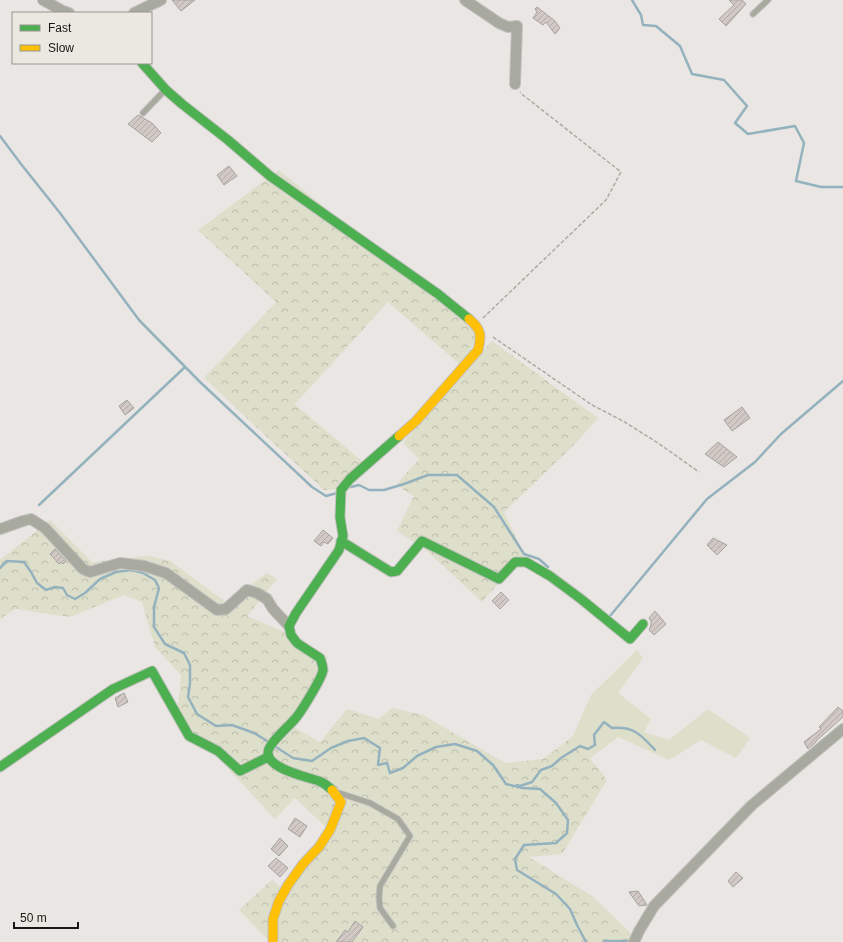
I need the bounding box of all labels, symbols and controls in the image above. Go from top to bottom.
legend [12,12,152,64]
text: Fast [48,21,72,35]
text: Slow [48,41,74,55]
scale bar [14,904,78,930]
text: 50 m [20,911,47,925]

